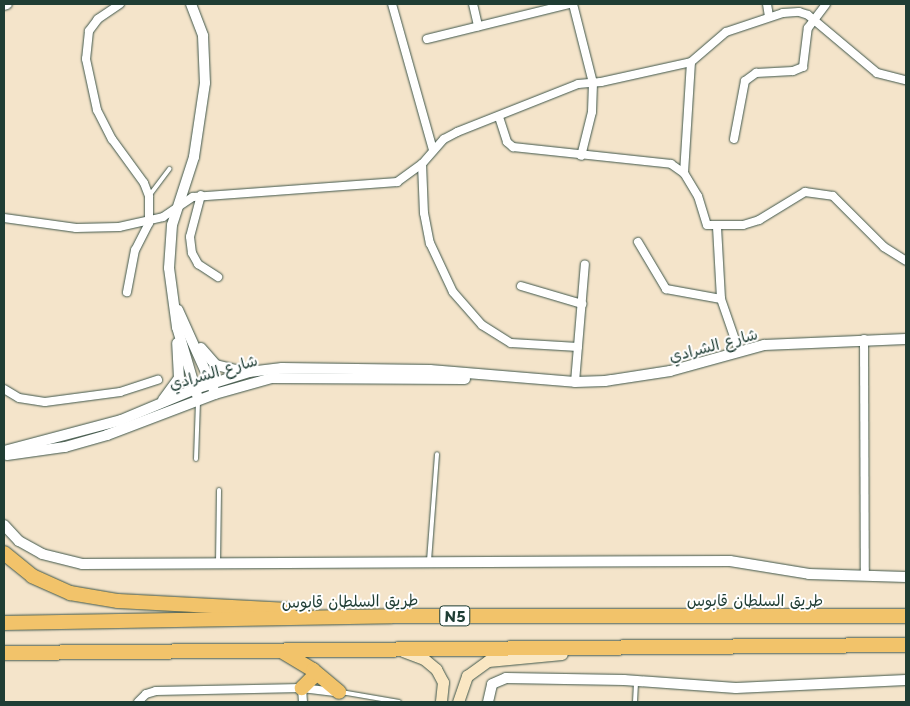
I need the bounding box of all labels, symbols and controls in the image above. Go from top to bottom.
street label: شارع الشرادي [666,323,760,365]
street label: شارع الشرادي [167,349,259,393]
street label: طريق السلطان قابوس [282,589,418,611]
street label: طريق السلطان قابوس [687,589,823,609]
road number: N5 [439,604,471,628]

